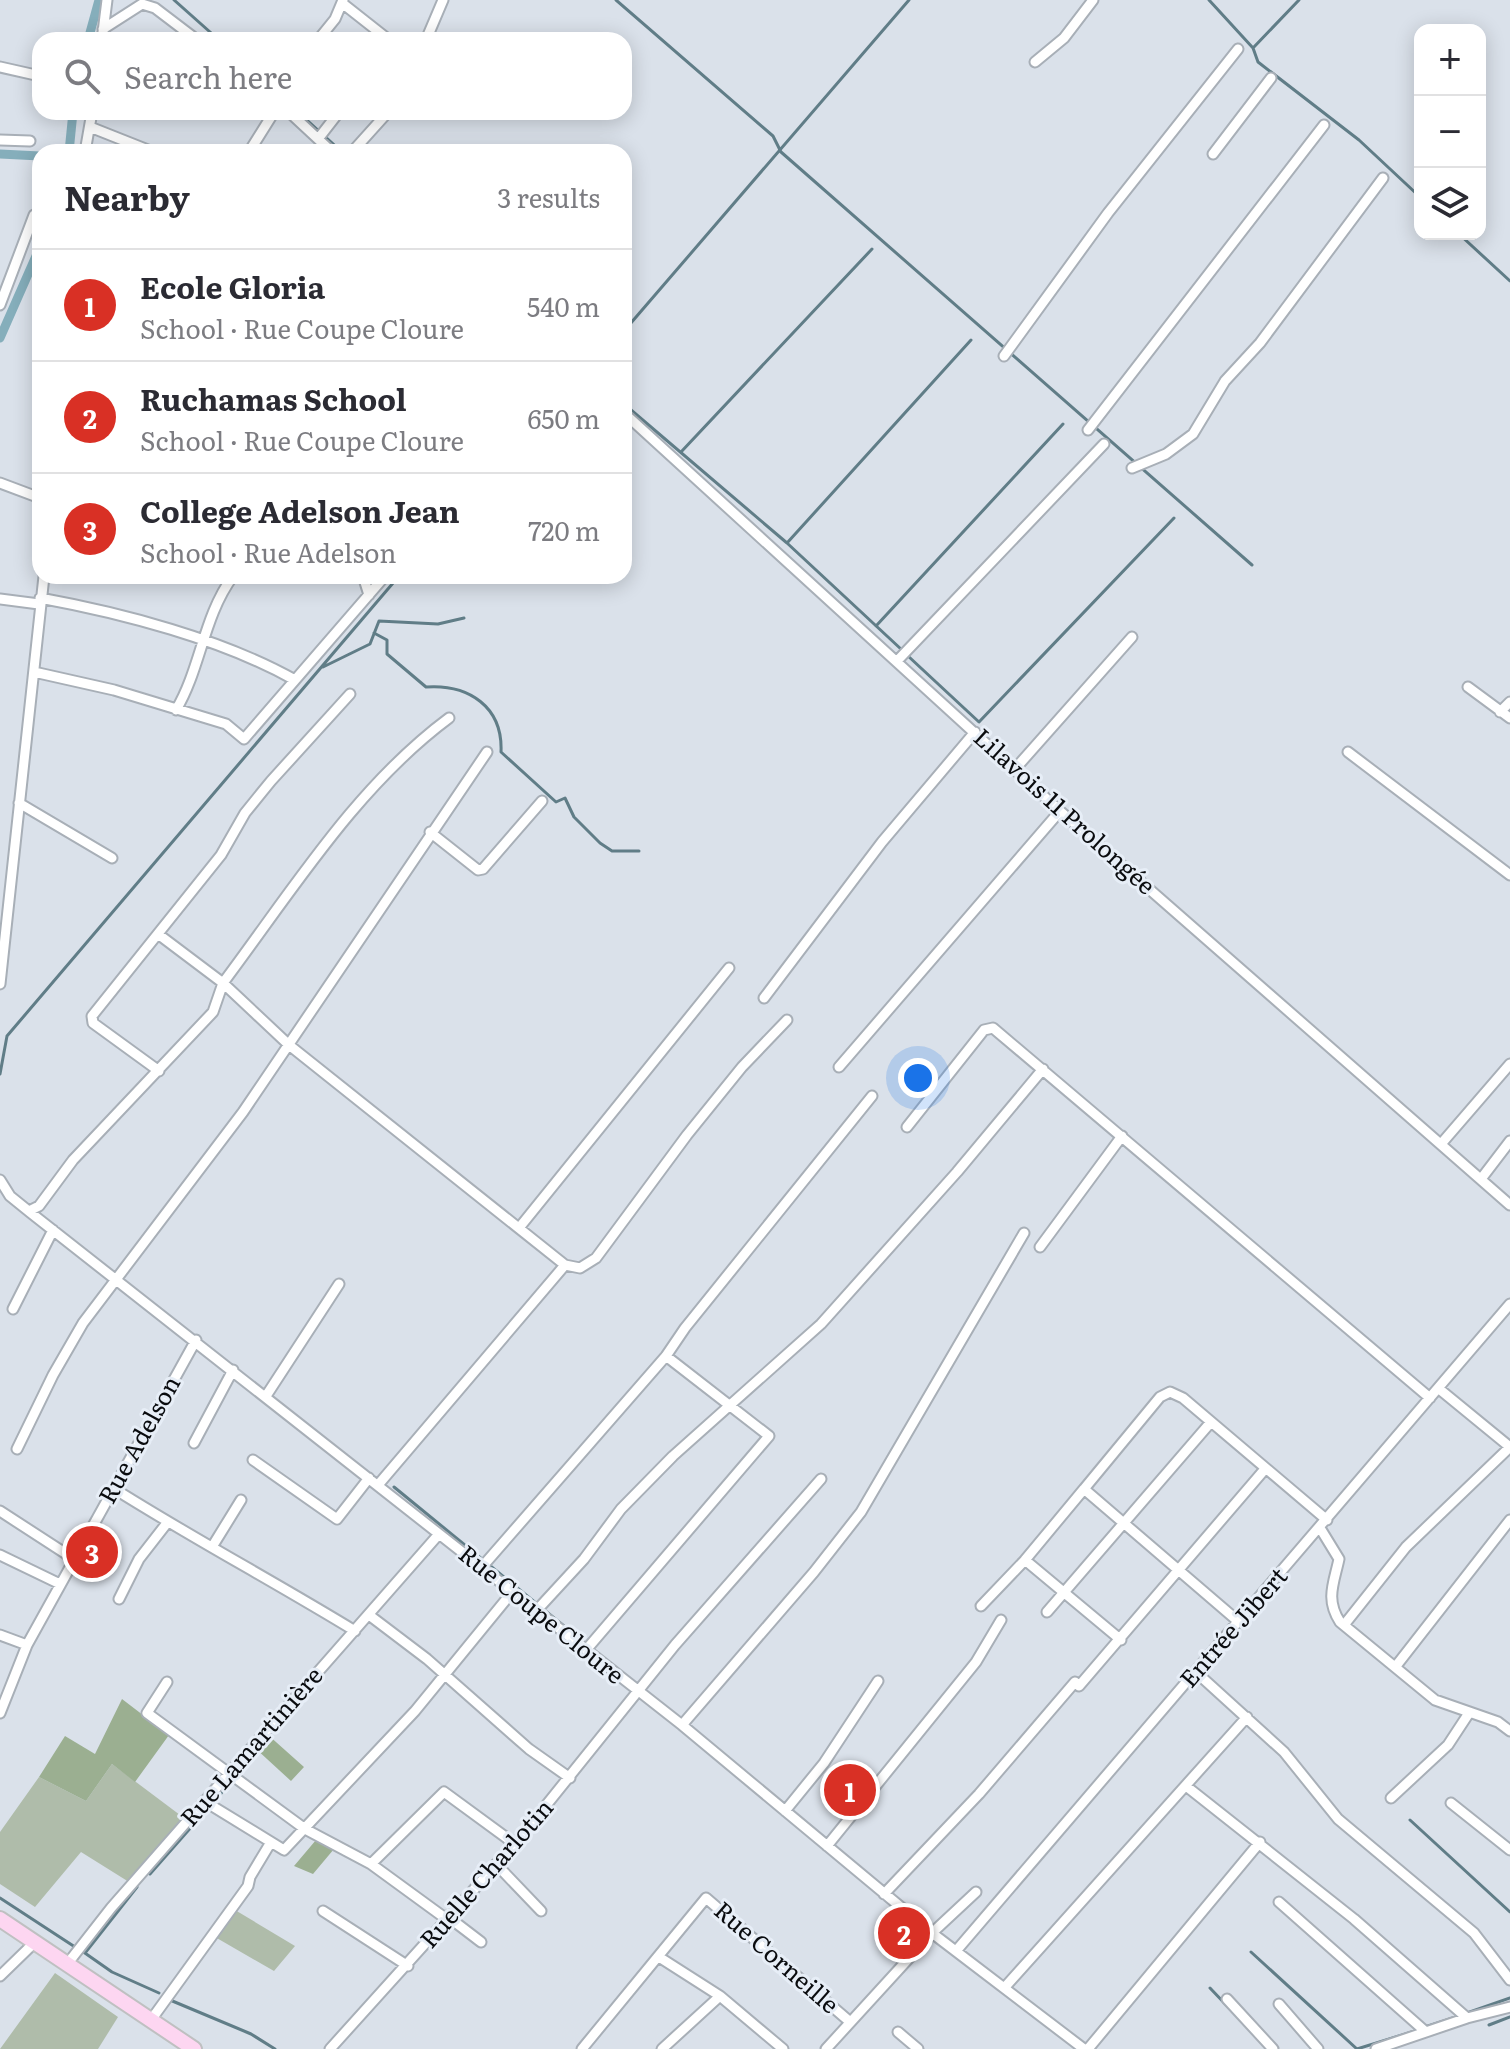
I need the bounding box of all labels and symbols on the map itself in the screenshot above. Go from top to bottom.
street label: Lilavois 11 Prolongée [967,719,1164,901]
your location [898,1058,938,1098]
street label: Rue Adelson [88,1368,187,1509]
pin: 3 [66,1522,118,1582]
street label: Rue Coupe Cloure [452,1535,633,1691]
street label: Entrée Jibert [1170,1558,1294,1694]
street label: Rue Lamartinière [171,1658,329,1833]
pin: 1 [824,1760,876,1820]
street label: Ruelle Charlotin [410,1790,560,1955]
street label: Rue Corneille [708,1892,848,2020]
pin: 2 [878,1903,930,1963]

